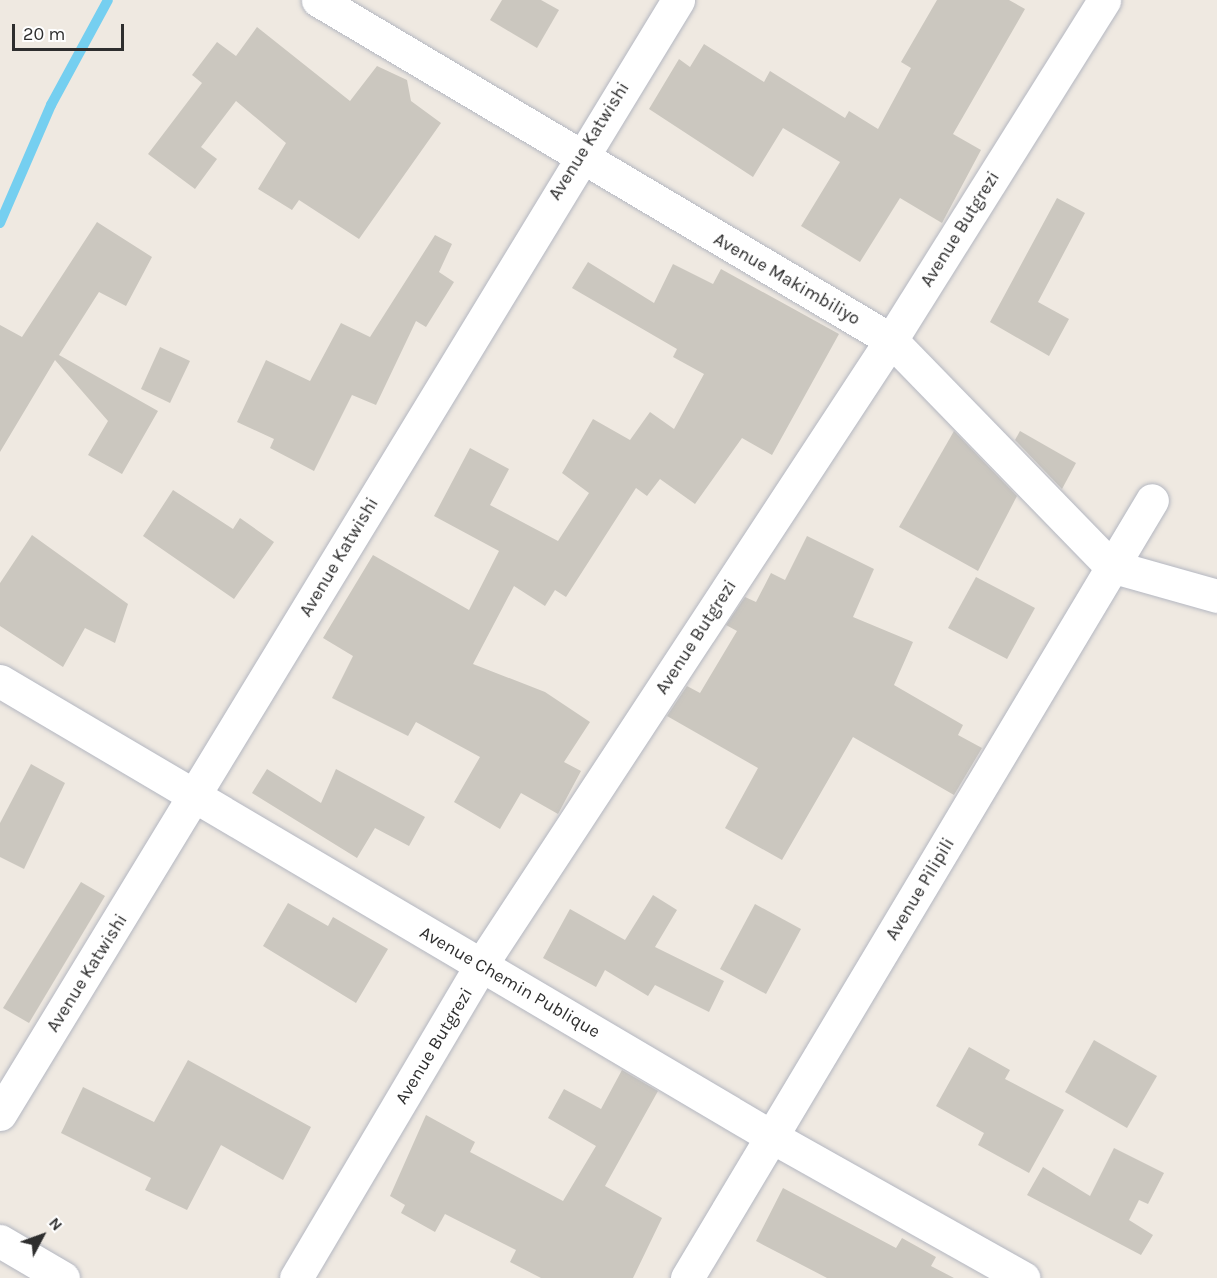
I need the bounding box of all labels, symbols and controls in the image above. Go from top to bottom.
scale bar [15,12,128,50]
text: 20 m [23,23,65,45]
street label: Avenue Katwishi [544,78,634,204]
street label: Avenue Butgrezi [916,167,1004,291]
street label: Avenue Makimbiliyo [710,228,864,330]
street label: Avenue Katwishi [295,493,383,621]
street label: Avenue Butgrezi [651,576,741,698]
street label: Avenue Pilipili [881,834,959,944]
street label: Avenue Katwishi [42,910,132,1036]
street label: Avenue Chemin Publique [416,921,604,1043]
street label: Avenue Butgrezi [391,984,477,1108]
north arrow [12,1206,72,1266]
text: N [45,1213,67,1234]

